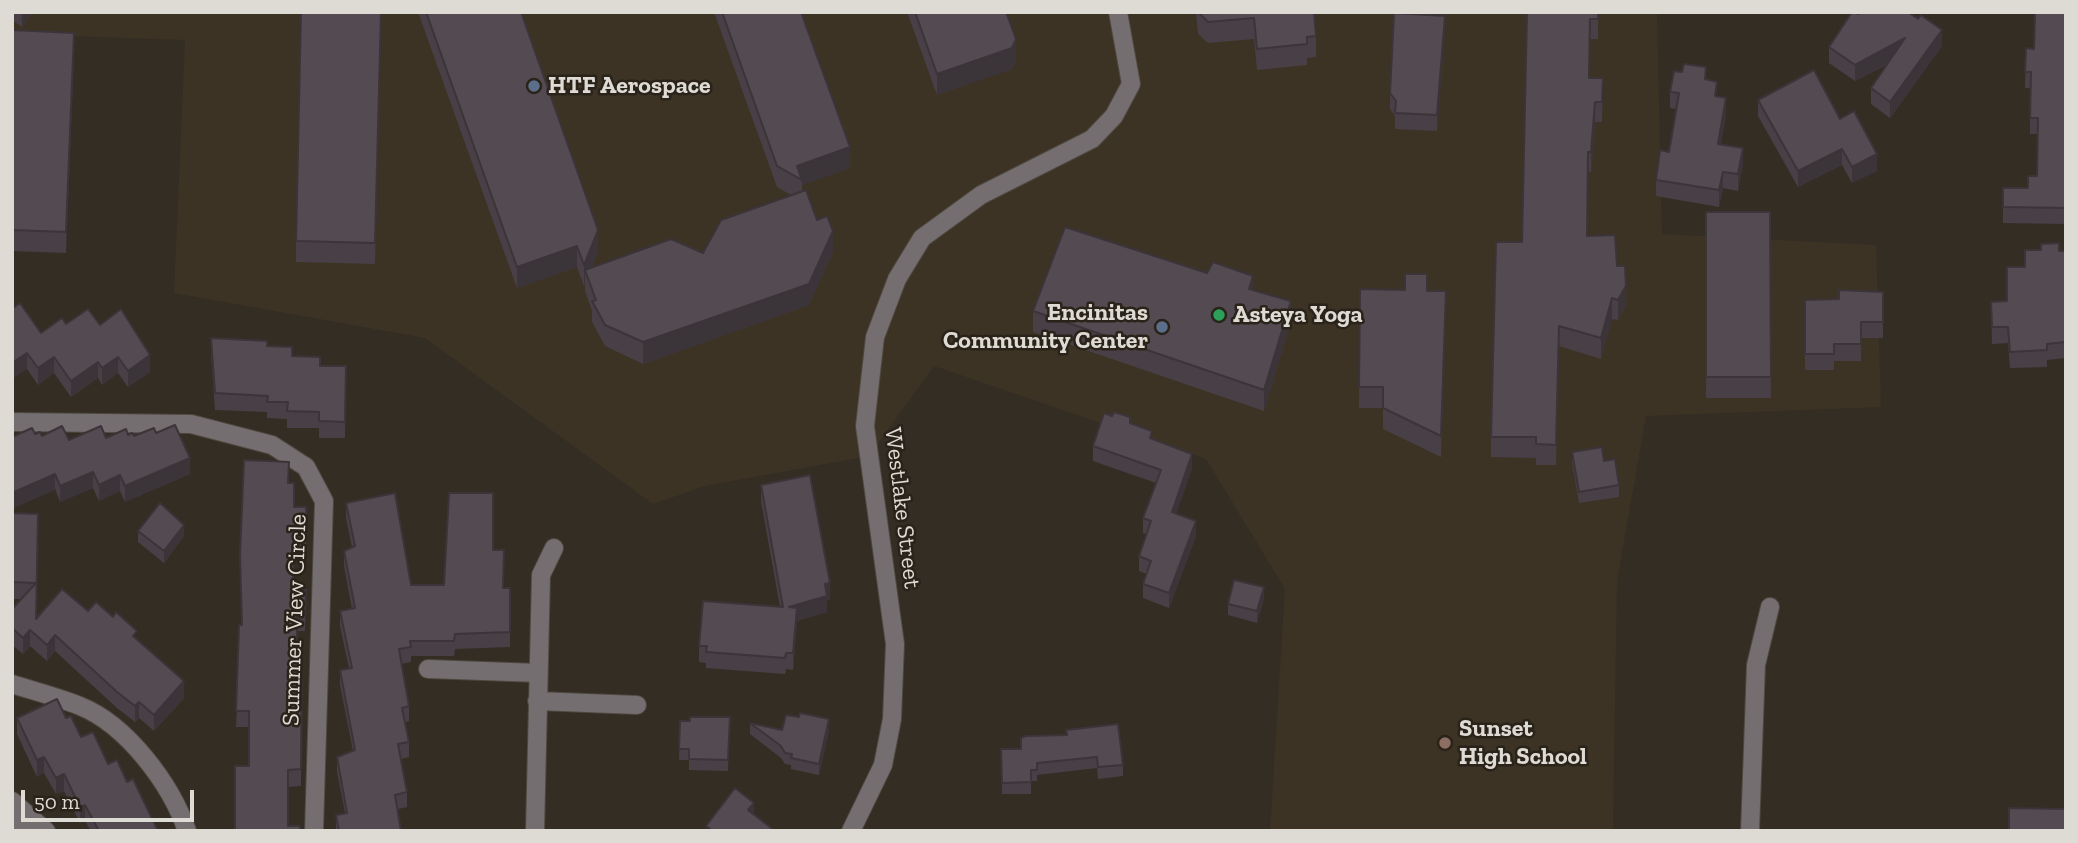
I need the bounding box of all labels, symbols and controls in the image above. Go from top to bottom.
place label: HTF Aerospace [548,72,711,100]
marker: HTF Aerospace [526,78,542,94]
place label: Encinitas Community Center [943,299,1148,355]
place label: Asteya Yoga [1233,301,1363,329]
marker: Asteya Yoga [1211,307,1227,323]
marker: Encinitas Community Center [1154,319,1170,335]
street label: Westlake Street [878,426,926,590]
street label: Summer View Circle [277,513,313,727]
place label: Sunset High School [1459,715,1587,771]
marker: Sunset High School [1437,735,1453,751]
scale bar [24,776,198,820]
text: 50 m [34,789,80,814]

